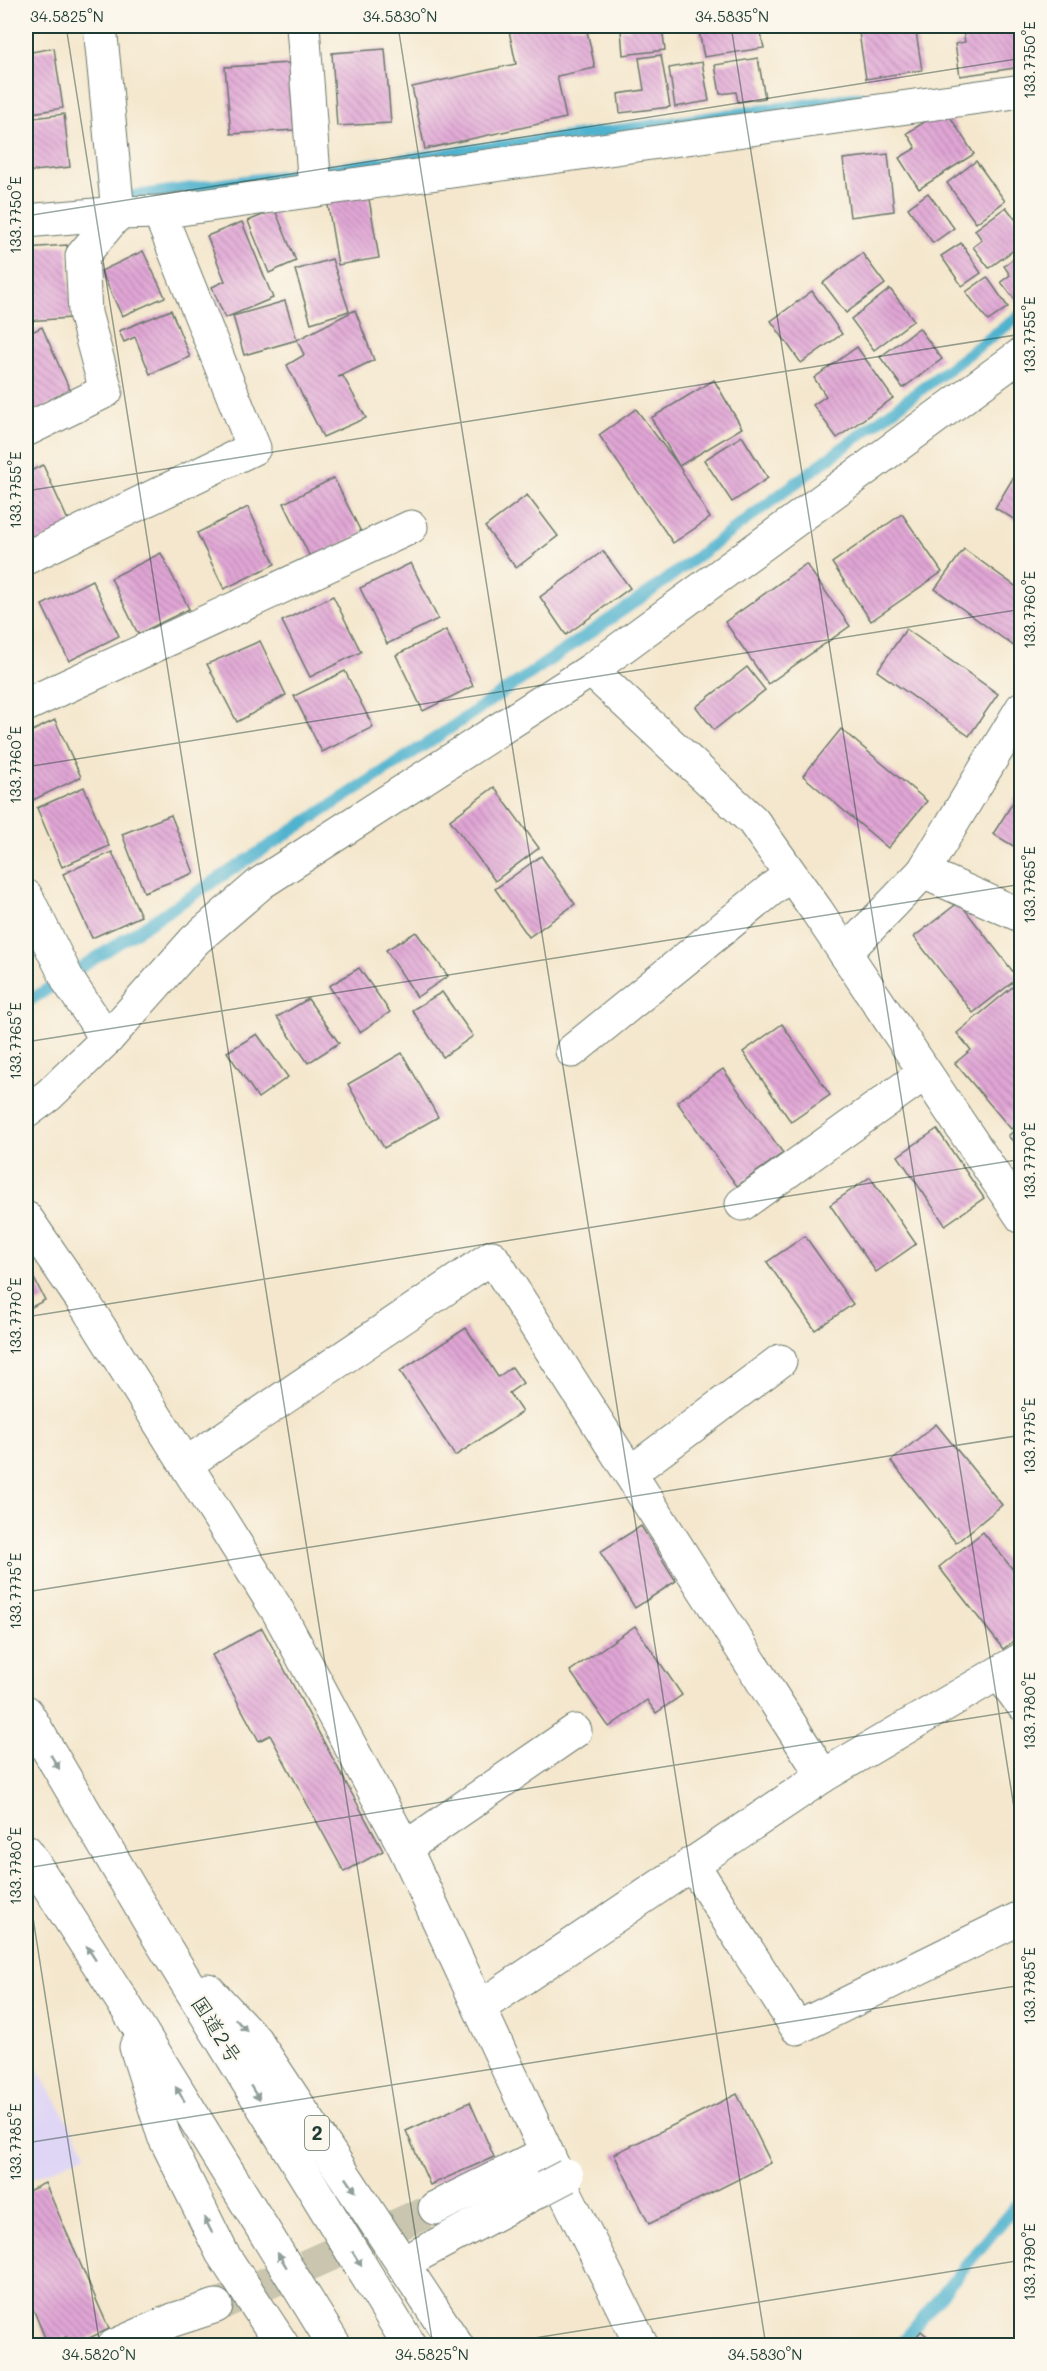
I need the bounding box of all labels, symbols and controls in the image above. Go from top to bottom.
text: 34.5825°N [30,6,104,26]
text: 34.5830°N [363,6,437,26]
text: 34.5835°N [695,6,769,26]
text: 133.7750°E [1019,21,1039,99]
text: 133.7750°E [5,176,25,254]
text: 133.7755°E [1019,296,1039,374]
text: 133.7755°E [5,451,25,529]
text: 133.7760°E [1019,571,1039,649]
text: 133.7760°E [5,726,25,804]
text: 133.7765°E [1019,846,1039,924]
text: 133.7765°E [5,1002,25,1080]
text: 133.7770°E [1019,1122,1039,1200]
text: 133.7770°E [5,1277,25,1355]
text: 133.7775°E [1019,1397,1039,1474]
text: 133.7775°E [5,1552,25,1629]
text: 133.7780°E [1019,1672,1039,1750]
one-way arrow [50,1754,61,1770]
text: 133.7780°E [5,1827,25,1905]
one-way arrow [86,1945,97,1961]
text: 133.7785°E [1019,1947,1039,2025]
street label: 国道2号 [186,1990,249,2068]
one-way arrow [234,2017,248,2032]
one-way arrow [249,2085,260,2101]
one-way arrow [174,2086,185,2102]
text: 133.7785°E [5,2103,25,2181]
road number: 2 [305,2116,329,2150]
one-way arrow [345,2177,356,2193]
one-way arrow [203,2216,213,2233]
text: 133.7790°E [1019,2223,1039,2301]
one-way arrow [352,2251,363,2267]
one-way arrow [277,2252,288,2268]
text: 34.5820°N [62,2344,136,2364]
text: 34.5825°N [395,2344,469,2364]
text: 34.5830°N [728,2344,802,2364]

